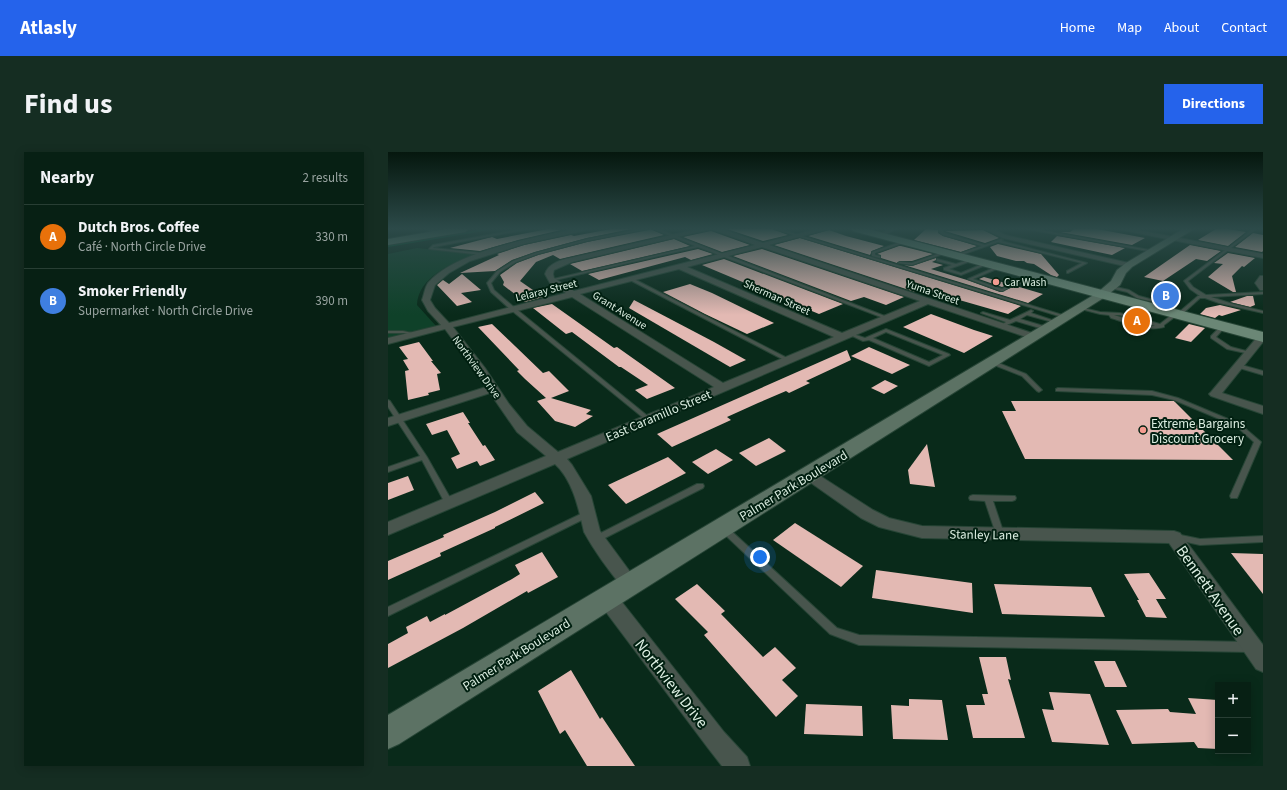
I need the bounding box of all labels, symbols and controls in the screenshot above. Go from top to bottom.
text: Atlasly [20,15,77,42]
text: Home [1060,18,1095,38]
text: Map [1117,18,1142,38]
text: About [1164,18,1199,38]
text: Contact [1221,18,1267,38]
text: Find us [24,84,112,124]
button: Directions [1164,84,1263,124]
text: Nearby [40,166,94,190]
text: 2 results [303,169,348,187]
text: Dutch Bros. Coffee [78,217,200,238]
text: A [49,228,57,246]
text: 330 m [315,228,348,246]
text: Café · North Circle Drive [78,238,206,256]
place label: Car Wash [1004,275,1046,290]
street label: Lelaray Street [514,276,579,305]
street label: Sherman Street [741,276,813,319]
street label: Yuma Street [903,276,962,309]
marker: Car Wash [991,277,1001,287]
text: Smoker Friendly [78,281,187,302]
pin: B [1153,281,1179,311]
street label: Grant Avenue [590,288,650,333]
text: B [49,292,57,310]
text: 390 m [315,292,348,310]
text: Supermarket · North Circle Drive [78,302,253,320]
pin: A [1124,306,1150,336]
street label: Northview Drive [449,333,505,402]
street label: East Caramillo Street [603,385,715,446]
place label: Extreme Bargains Discount Grocery [1151,415,1246,448]
marker: Extreme Bargains Discount Grocery [1138,425,1148,435]
street label: Palmer Park Boulevard [736,446,851,525]
street label: Stanley Lane [949,525,1019,545]
street label: Bennett Avenue [1171,541,1250,640]
your location [750,547,770,567]
street label: Palmer Park Boulevard [459,615,574,695]
street label: Northview Drive [629,634,713,733]
map controls [1215,682,1251,754]
button: + [1215,682,1251,718]
button: − [1215,718,1251,754]

